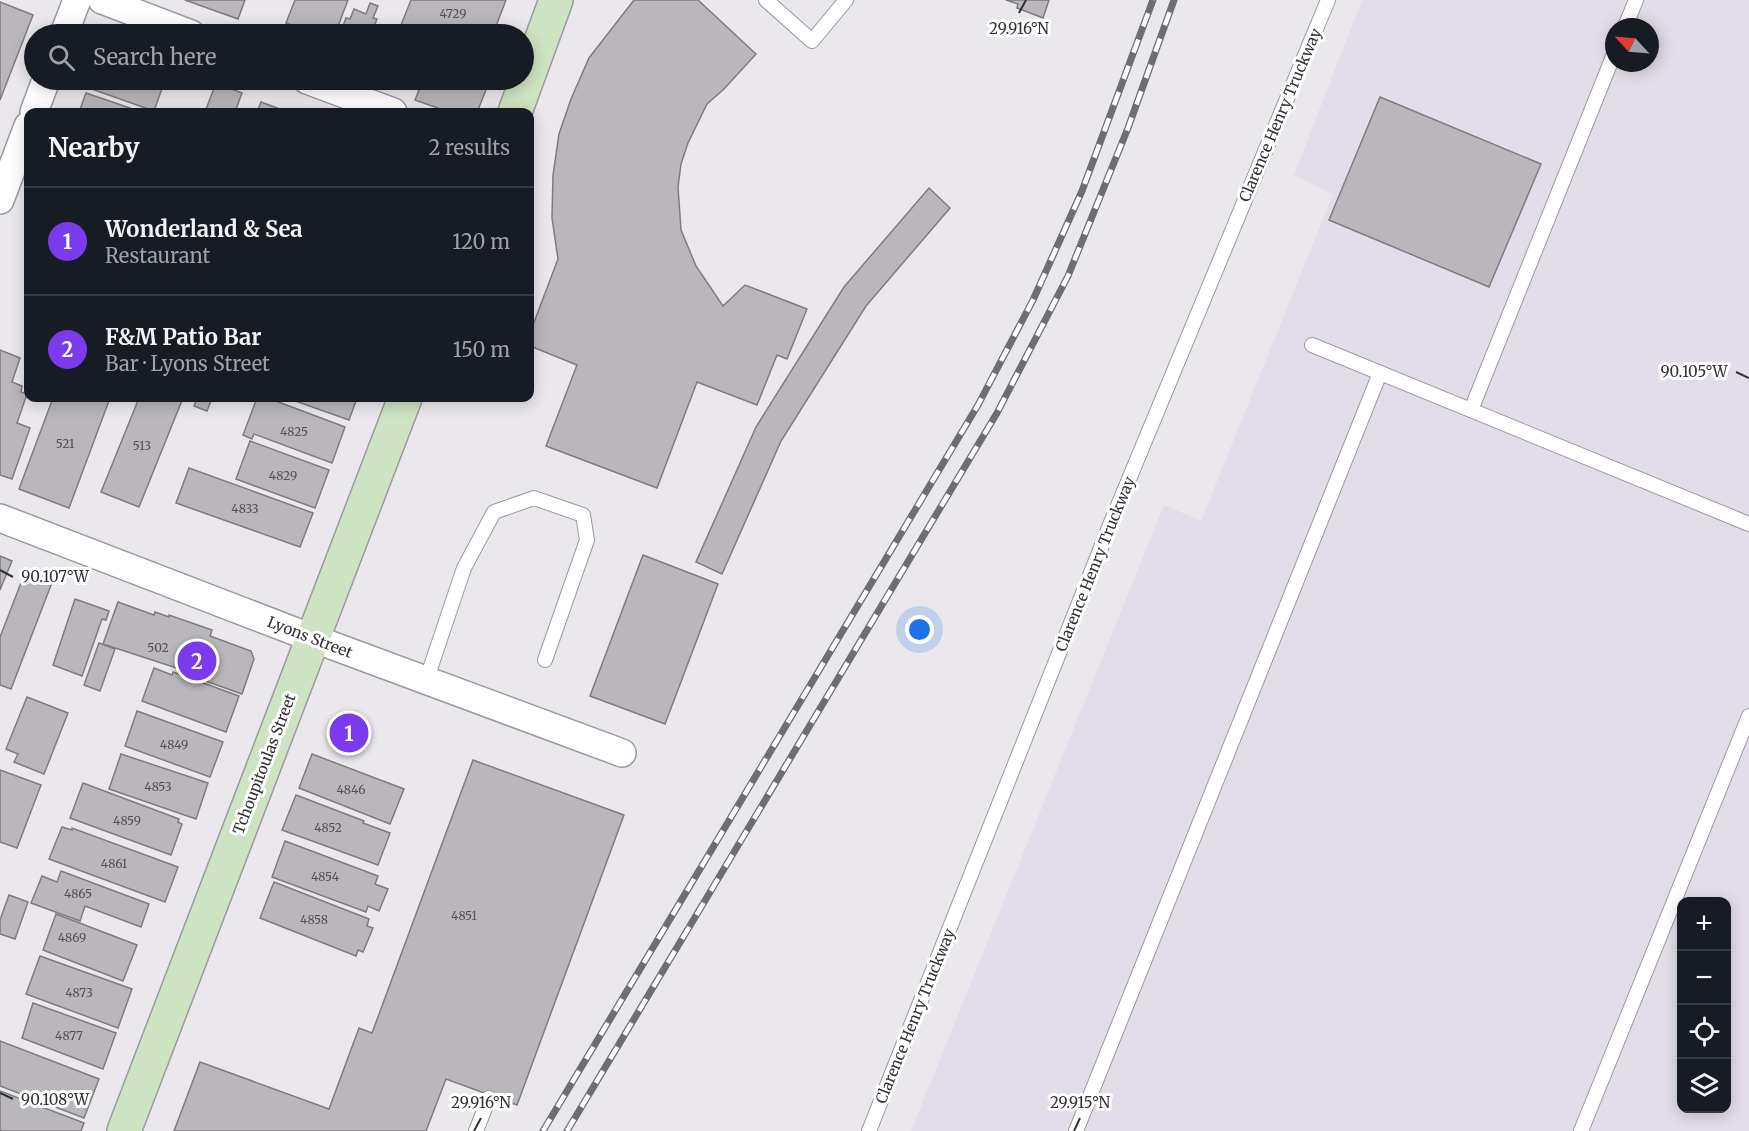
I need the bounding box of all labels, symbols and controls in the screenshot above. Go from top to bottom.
house number: 4729 [440,6,466,21]
north arrow [1605,18,1659,72]
text: 29.916°N [989,19,1049,38]
search box [24,24,534,90]
street label: Clarence Henry Truckway [1235,25,1325,205]
icon: search [45,41,78,74]
text: Search here [93,43,216,71]
text: Nearby [48,131,140,164]
text: 2 results [428,135,510,160]
text: Wonderland & Sea [105,215,303,243]
text: 1 [63,229,72,254]
text: 120 m [452,229,510,254]
text: Restaurant [105,243,210,268]
text: F&M Patio Bar [105,323,261,351]
text: 2 [62,337,73,362]
text: 150 m [453,337,510,362]
text: Bar · Lyons Street [105,351,270,376]
text: 90.105°W [1660,362,1729,381]
house number: 4825 [280,424,308,439]
house number: 521 [56,436,75,451]
house number: 513 [133,438,151,453]
house number: 4829 [269,468,297,483]
street label: Clarence Henry Truckway [1051,474,1139,654]
house number: 4833 [231,501,259,516]
text: 90.107°W [21,567,90,586]
street label: Lyons Street [265,612,355,662]
your location [905,615,934,644]
pin: 2 [178,638,216,684]
house number: 502 [147,640,169,655]
street label: Tchoupitoulas Street [228,691,300,837]
pin: 1 [330,710,368,756]
house number: 4849 [160,737,188,752]
house number: 4853 [144,779,172,794]
house number: 4846 [337,782,366,797]
house number: 4859 [113,813,141,828]
house number: 4852 [314,820,342,835]
house number: 4861 [101,856,128,871]
house number: 4854 [311,869,340,884]
house number: 4865 [64,886,92,901]
map controls [1677,897,1731,1113]
button: + [1677,897,1731,951]
house number: 4851 [451,908,477,923]
house number: 4858 [300,912,328,927]
street label: Clarence Henry Truckway [871,926,959,1106]
house number: 4869 [58,930,86,945]
button: − [1677,951,1731,1005]
house number: 4873 [65,985,93,1000]
button: locate [1677,1005,1731,1059]
house number: 4877 [55,1028,83,1043]
button: layers [1677,1059,1731,1113]
text: 90.108°W [21,1090,90,1109]
text: 29.916°N [451,1093,511,1112]
text: 29.915°N [1050,1093,1111,1112]

